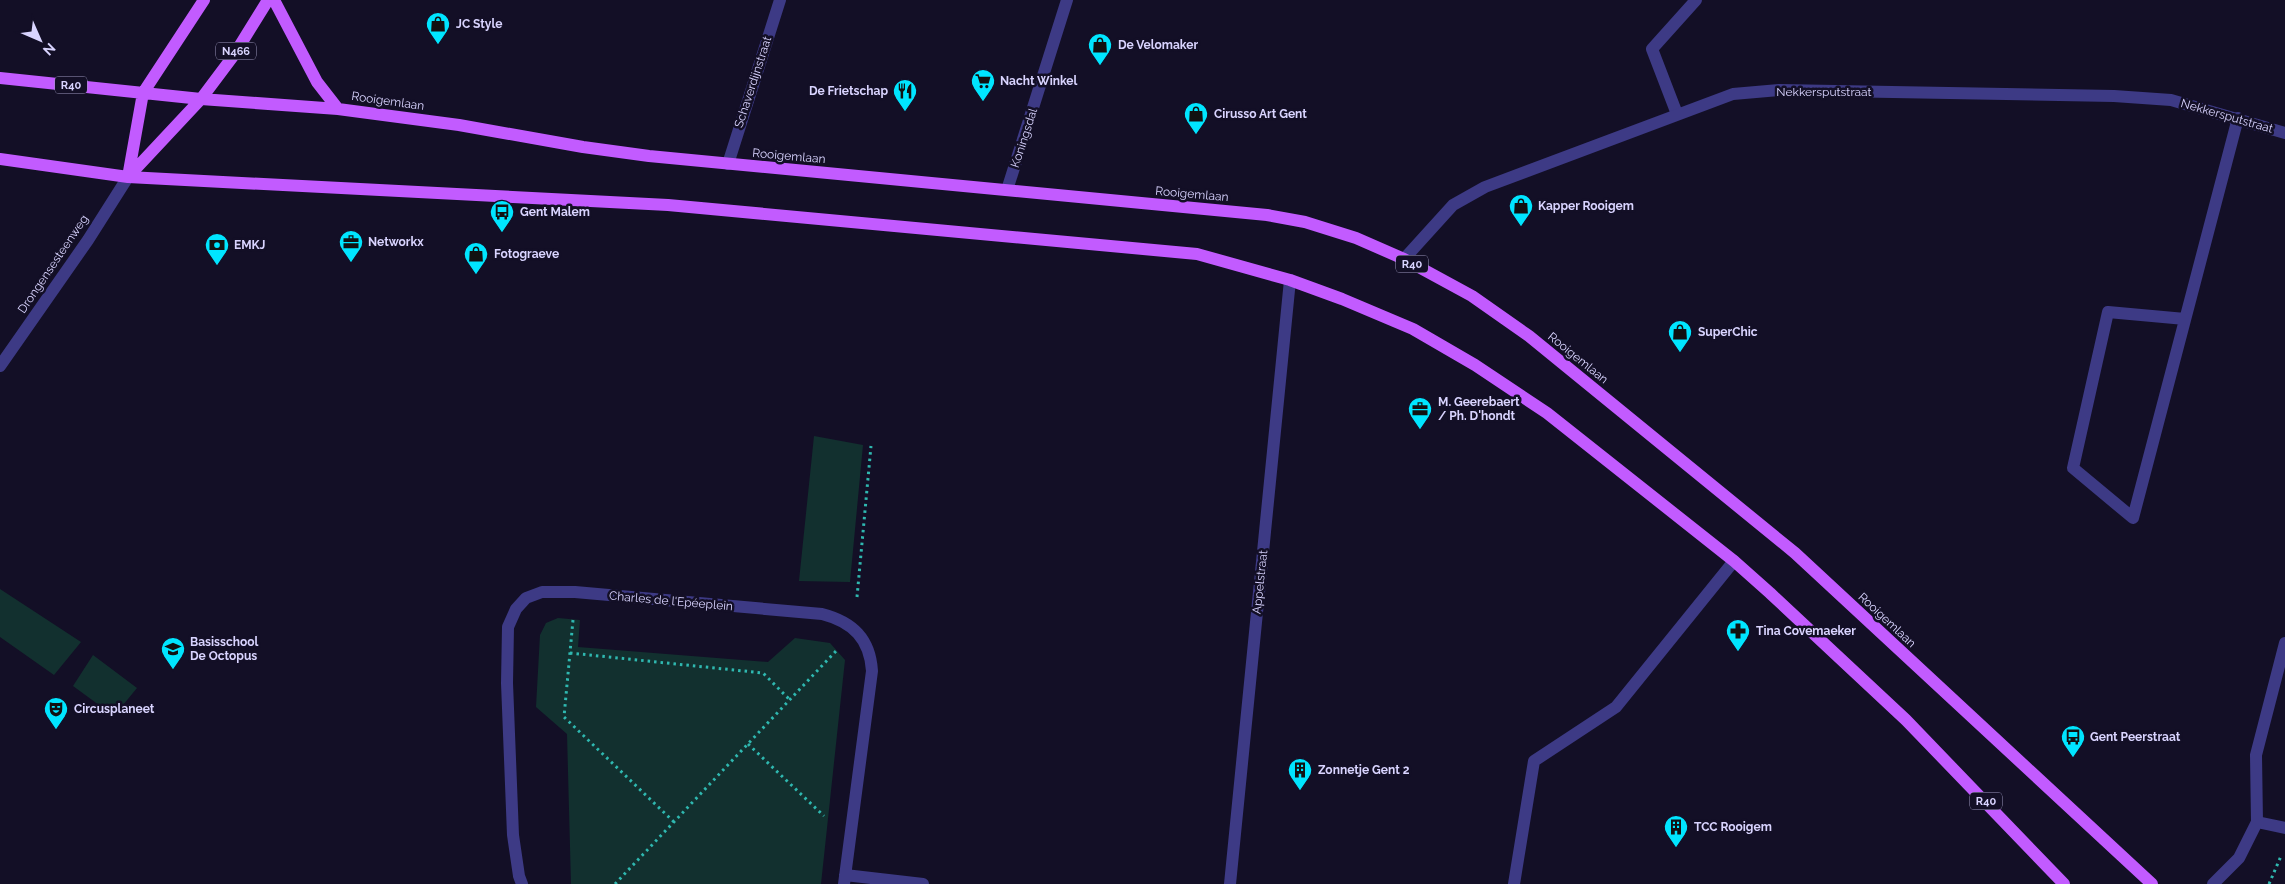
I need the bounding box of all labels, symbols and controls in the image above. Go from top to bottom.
shop icon: JC Style [425,11,451,45]
north arrow [15,15,65,65]
place label: JC Style [456,17,502,31]
shop icon: De Velomaker [1087,32,1113,66]
street label: Schaverdijnstraat [732,35,774,129]
place label: De Velomaker [1118,38,1198,52]
text: N [40,40,59,59]
road number: N466 [216,42,256,59]
supermarket icon: Nacht Winkel [970,68,996,102]
place label: Nacht Winkel [1000,74,1078,88]
road number: R40 [55,76,87,94]
restaurant icon: De Frietschap [892,78,918,112]
place label: De Frietschap [809,84,888,98]
street label: Nekkersputstraat [1776,85,1872,99]
street label: Rooigemlaan [351,89,425,113]
street label: Nekkersputstraat [2179,96,2275,136]
shop icon: Cirusso Art Gent [1183,101,1209,135]
street label: Koningsdal [1008,106,1040,169]
place label: Cirusso Art Gent [1214,107,1307,121]
street label: Rooigemlaan [752,146,826,166]
street label: Rooigemlaan [1155,184,1229,204]
shop icon: Kapper Rooigem [1508,193,1534,227]
bus stop icon: Gent Malem [489,199,515,233]
place label: Kapper Rooigem [1538,199,1634,213]
place label: Gent Malem [520,205,590,219]
street label: Drongensesteenweg [15,212,91,316]
office icon: Networkx [338,229,364,263]
bank icon: EMKJ [204,232,230,266]
place label: Networkx [368,235,424,249]
place label: EMKJ [234,238,266,252]
shop icon: Fotograeve [463,241,489,275]
place label: Fotograeve [494,247,559,261]
road number: R40 [1396,255,1428,272]
shop icon: SuperChic [1667,319,1693,353]
place label: SuperChic [1698,325,1758,339]
street label: Rooigemlaan [1545,329,1611,387]
place label: M. Geerebaert / Ph. D'hondt [1438,395,1520,423]
office icon: M. Geerebaert / Ph. D'hondt [1407,396,1433,430]
street label: Appelstraat [1250,549,1270,615]
street label: Charles de l'Epéeplein [609,589,733,613]
street label: Rooigemlaan [1855,590,1919,650]
pharmacy icon: Tina Covemaeker [1725,618,1751,652]
place label: Tina Covemaeker [1756,624,1856,638]
place label: Basisschool De Octopus [190,635,258,663]
school or university icon: Basisschool De Octopus [160,636,186,670]
theatre icon: Circusplaneet [43,696,69,730]
place label: Circusplaneet [74,702,155,716]
bus stop icon: Gent Peerstraat [2060,724,2086,758]
place label: Gent Peerstraat [2090,730,2181,744]
building icon: Zonnetje Gent 2 [1287,757,1313,791]
place label: Zonnetje Gent 2 [1318,763,1410,777]
road number: R40 [1970,792,2002,809]
building icon: TCC Rooigem [1663,814,1689,848]
place label: TCC Rooigem [1694,820,1772,834]

